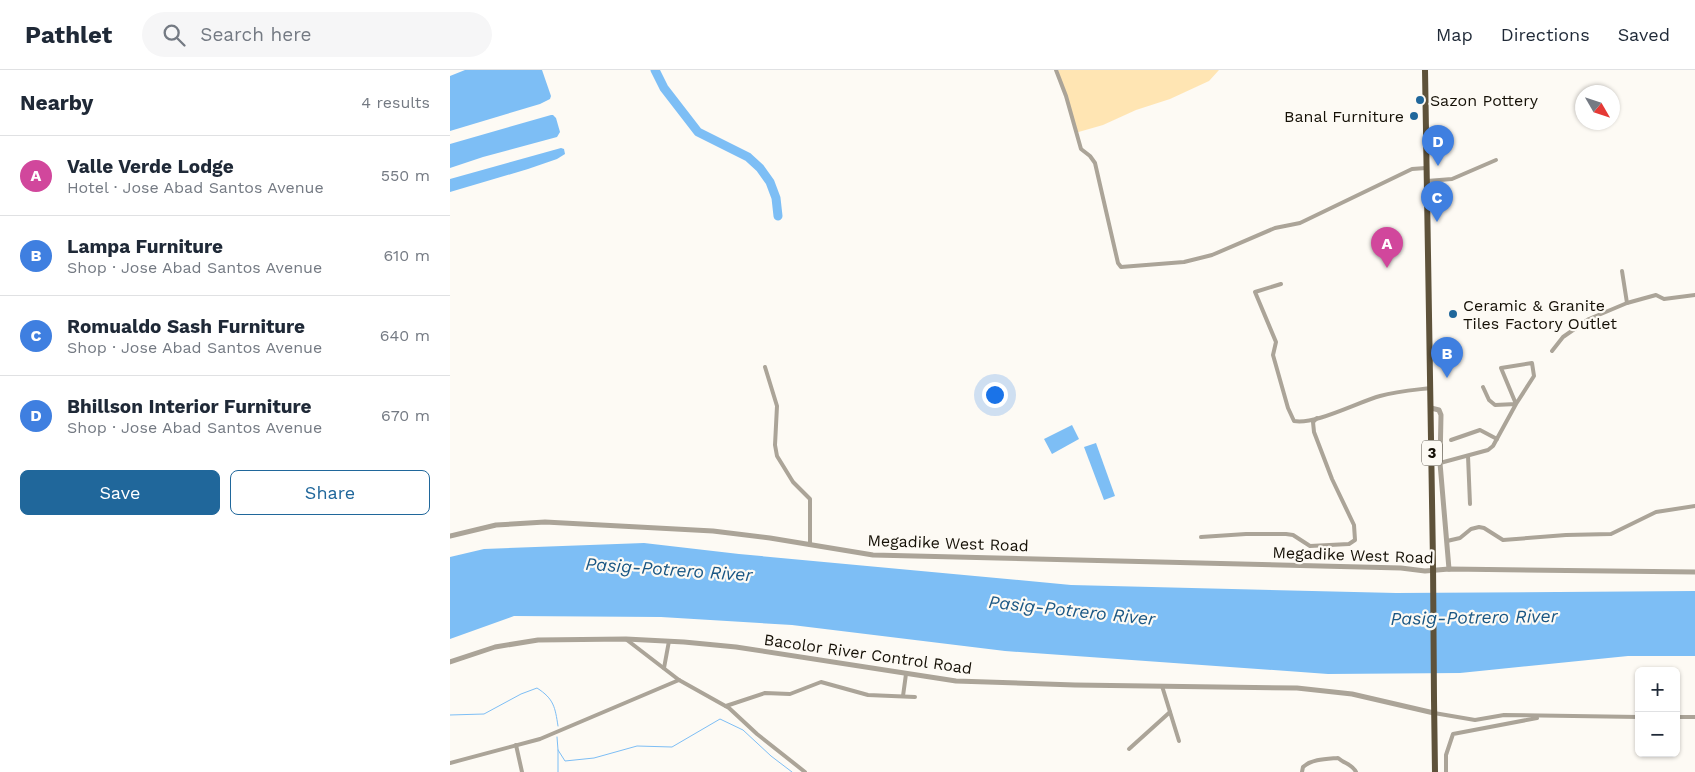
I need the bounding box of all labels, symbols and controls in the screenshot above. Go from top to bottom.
search box [142,12,492,57]
text: Pathlet [25,21,112,49]
icon: search [160,21,188,49]
text: Search here [200,23,312,46]
text: Map [1436,24,1473,45]
text: Directions [1501,24,1590,45]
text: Saved [1618,24,1670,45]
north arrow [1575,85,1620,130]
text: Nearby [20,90,93,115]
place label: Sazon Pottery [1430,91,1539,110]
text: 4 results [361,93,430,112]
marker: Sazon Pottery [1414,94,1426,106]
place label: Banal Furniture [1284,107,1404,126]
marker: Banal Furniture [1408,110,1420,122]
pin: D [1422,125,1454,166]
text: Valle Verde Lodge [67,155,234,178]
text: A [31,166,41,185]
text: 550 m [381,166,430,185]
text: Hotel · Jose Abad Santos Avenue [67,178,324,197]
pin: C [1421,181,1453,222]
pin: A [1371,227,1403,268]
text: Lampa Furniture [67,235,223,258]
text: B [31,246,41,265]
text: 610 m [383,246,430,265]
text: Shop · Jose Abad Santos Avenue [67,258,322,277]
place label: Ceramic & Granite Tiles Factory Outlet [1463,296,1617,333]
marker: Ceramic & Granite Tiles Factory Outlet [1447,308,1459,320]
text: Romualdo Sash Furniture [67,315,305,338]
text: C [31,326,41,345]
text: 640 m [380,326,430,345]
pin: B [1431,337,1463,378]
text: Shop · Jose Abad Santos Avenue [67,338,322,357]
your location [982,382,1008,408]
text: Bhillson Interior Furniture [67,395,312,418]
text: D [30,406,42,425]
text: 670 m [381,406,430,425]
text: Shop · Jose Abad Santos Avenue [67,418,322,437]
road number: 3 [1422,440,1442,466]
button: Save [20,470,220,515]
button: Share [230,470,430,515]
street label: Megadike West Road [867,531,1029,555]
street label: Megadike West Road [1272,543,1434,567]
water label: Pasig-Potrero River [585,553,754,585]
water label: Pasig-Potrero River [988,591,1157,629]
water label: Pasig-Potrero River [1390,605,1559,629]
street label: Bacolor River Control Road [763,630,973,678]
map controls [1635,667,1680,757]
button: + [1635,667,1680,712]
button: − [1635,712,1680,757]

